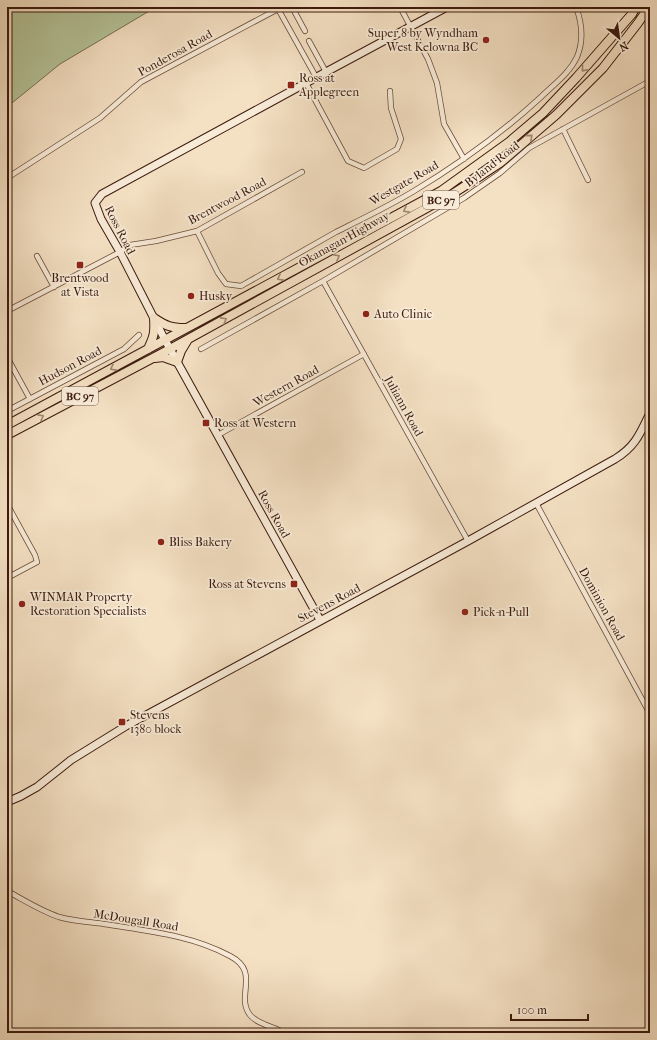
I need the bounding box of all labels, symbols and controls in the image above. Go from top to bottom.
north arrow [599,18,639,58]
place label: Super 8 by Wyndham West Kelowna BC [368,26,478,54]
street label: Ponderosa Road [135,27,215,79]
marker: Super 8 by Wyndham West Kelowna BC [481,35,491,45]
text: N [616,39,630,54]
one-way arrow [581,64,589,72]
place label: Ross at Applegreen [298,71,359,99]
marker: Ross at Applegreen [286,80,296,90]
one-way arrow [526,134,533,141]
street label: Byland Road [462,138,523,190]
street label: Westgate Road [366,157,441,209]
street label: Brentwood Road [185,174,269,228]
road number: BC 97 [423,191,459,209]
street label: Ross Road [102,203,138,257]
one-way arrow [403,205,411,212]
street label: Okanagan Highway [296,208,392,270]
one-way arrow [333,254,340,261]
marker: Brentwood at Vista [75,260,85,270]
place label: Brentwood at Vista [51,271,109,299]
one-way arrow [277,273,284,281]
place label: Husky [199,289,233,303]
marker: Husky [186,291,196,301]
place label: Auto Clinic [373,307,432,321]
marker: Auto Clinic [361,309,371,319]
one-way arrow [219,317,227,324]
street label: Hudson Road [36,343,104,388]
street label: Western Road [250,362,322,410]
one-way arrow [110,363,117,370]
street label: Juliann Road [381,373,427,439]
road number: BC 97 [62,387,98,405]
one-way arrow [37,414,45,422]
place label: Ross at Western [214,416,296,430]
marker: Ross at Western [201,418,211,428]
street label: Ross Road [255,488,293,541]
place label: Bliss Bakery [169,535,232,549]
marker: Bliss Bakery [156,537,166,547]
street label: Dominion Road [576,565,628,643]
place label: Ross at Stevens [208,577,287,591]
marker: Ross at Stevens [289,579,299,589]
street label: Stevens Road [295,580,363,625]
place label: WINMAR Property Restoration Specialists [29,590,147,618]
marker: WINMAR Property Restoration Specialists [17,599,27,609]
place label: Pick-n-Pull [473,605,530,619]
marker: Pick-n-Pull [460,607,470,617]
place label: Stevens 1380 block [130,708,182,736]
marker: Stevens 1380 block [117,717,127,727]
street label: McDougall Road [92,906,180,934]
scale bar [511,996,588,1022]
text: 100 m [517,1003,547,1017]

